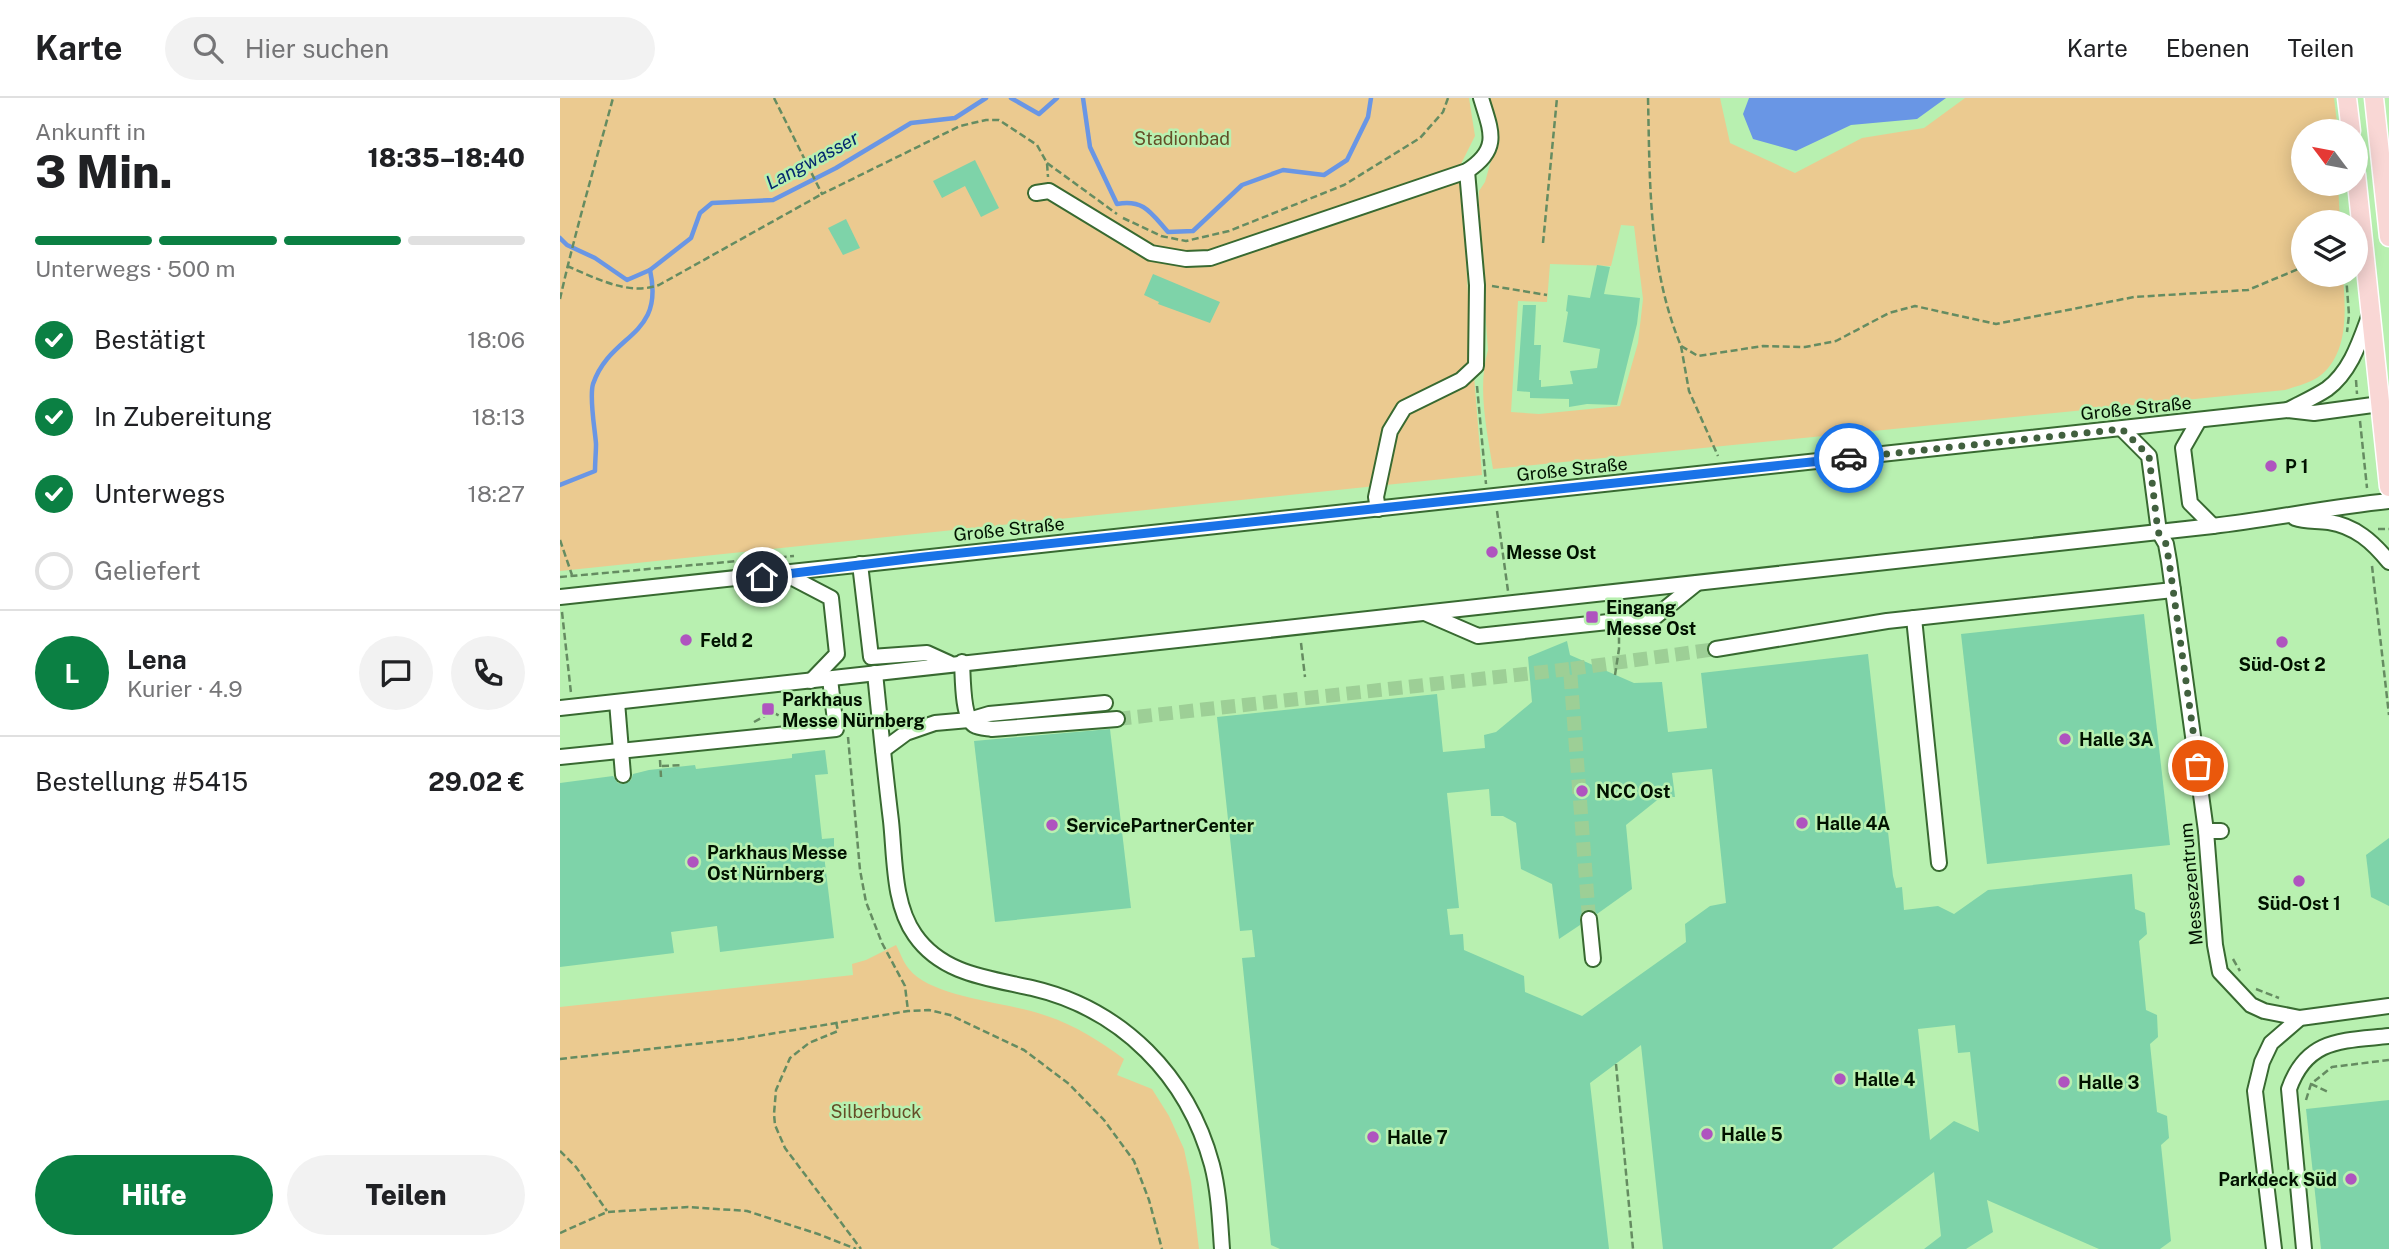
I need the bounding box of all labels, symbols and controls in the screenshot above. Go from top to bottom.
search box [165,17,655,80]
text: Karte [35,29,123,67]
icon: search [189,29,227,67]
text: Hier suchen [245,33,389,64]
text: Karte [2067,34,2128,62]
text: Ebenen [2166,34,2250,62]
text: Teilen [2288,34,2354,62]
text: Ankunft in [35,118,146,145]
north arrow [2291,119,2368,196]
map controls [2291,119,2368,287]
water label: Langwasser [762,126,863,194]
park label: Stadionbad [1134,128,1230,149]
text: 18:35–18:40 [367,142,525,173]
text: 3 Min. [35,144,173,198]
button: layers [2291,210,2368,287]
text: Unterwegs · 500 m [35,255,236,282]
icon: check [35,321,73,359]
text: Bestätigt [94,324,206,355]
text: 18:06 [467,326,525,353]
street label: Große Straße [2079,392,2193,424]
icon: check [35,398,73,436]
text: In Zubereitung [94,401,272,432]
text: 18:13 [472,403,525,430]
courier [1814,423,1884,493]
icon: car [1830,439,1868,477]
street label: Große Straße [1515,453,1629,485]
place label: P 1 [2285,456,2309,477]
marker: P 1 [2263,458,2279,474]
icon: check [35,475,73,513]
text: Unterwegs [94,478,225,509]
text: 18:27 [468,480,525,507]
street label: Große Straße [952,513,1066,545]
place label: Messe Ost [1506,542,1596,563]
marker: Messe Ost [1484,544,1500,560]
pin [732,547,792,607]
text: Geliefert [94,555,201,586]
icon: home [743,558,781,596]
place label: Eingang Messe Ost [1606,597,1696,639]
marker: Eingang Messe Ost [1584,609,1600,625]
place label: Feld 2 [700,630,753,651]
marker: Feld 2 [678,632,694,648]
marker: Süd-Ost 2 [2274,634,2290,650]
button: chat [359,636,433,710]
button: phone [451,636,525,710]
text: Lena [127,644,187,675]
place label: Süd-Ost 2 [2238,654,2326,675]
text: L [64,658,80,689]
text: Kurier · 4.9 [127,675,243,702]
place label: Parkhaus Messe Nürnberg [782,689,925,731]
marker: Parkhaus Messe Nürnberg [760,701,776,717]
place label: Halle 3A [2079,729,2154,750]
marker: Halle 3A [2057,731,2073,747]
pin [2168,736,2228,796]
icon: bag [2179,747,2217,785]
text: Bestellung #5415 [35,766,248,797]
text: 29.02 € [428,766,525,797]
place label: NCC Ost [1596,781,1670,802]
marker: NCC Ost [1574,783,1590,799]
place label: Halle 4A [1816,813,1890,834]
place label: ServicePartnerCenter [1066,815,1255,836]
marker: Halle 4A [1794,815,1810,831]
marker: ServicePartnerCenter [1044,817,1060,833]
street label: Messezentrum [2175,822,2207,946]
place label: Parkhaus Messe Ost Nürnberg [707,842,847,884]
marker: Parkhaus Messe Ost Nürnberg [685,854,701,870]
marker: Süd-Ost 1 [2291,873,2307,889]
place label: Süd-Ost 1 [2257,893,2341,914]
place label: Halle 4 [1854,1069,1915,1090]
marker: Halle 4 [1832,1071,1848,1087]
place label: Halle 3 [2078,1072,2139,1093]
marker: Halle 3 [2056,1074,2072,1090]
park label: Silberbuck [831,1101,921,1122]
place label: Halle 5 [1721,1124,1783,1145]
marker: Halle 5 [1699,1126,1715,1142]
place label: Halle 7 [1387,1127,1448,1148]
marker: Halle 7 [1365,1129,1381,1145]
button: Hilfe [35,1155,273,1235]
button: Teilen [287,1155,525,1235]
place label: Parkdeck Süd [2218,1169,2337,1190]
marker: Parkdeck Süd [2343,1171,2359,1187]

